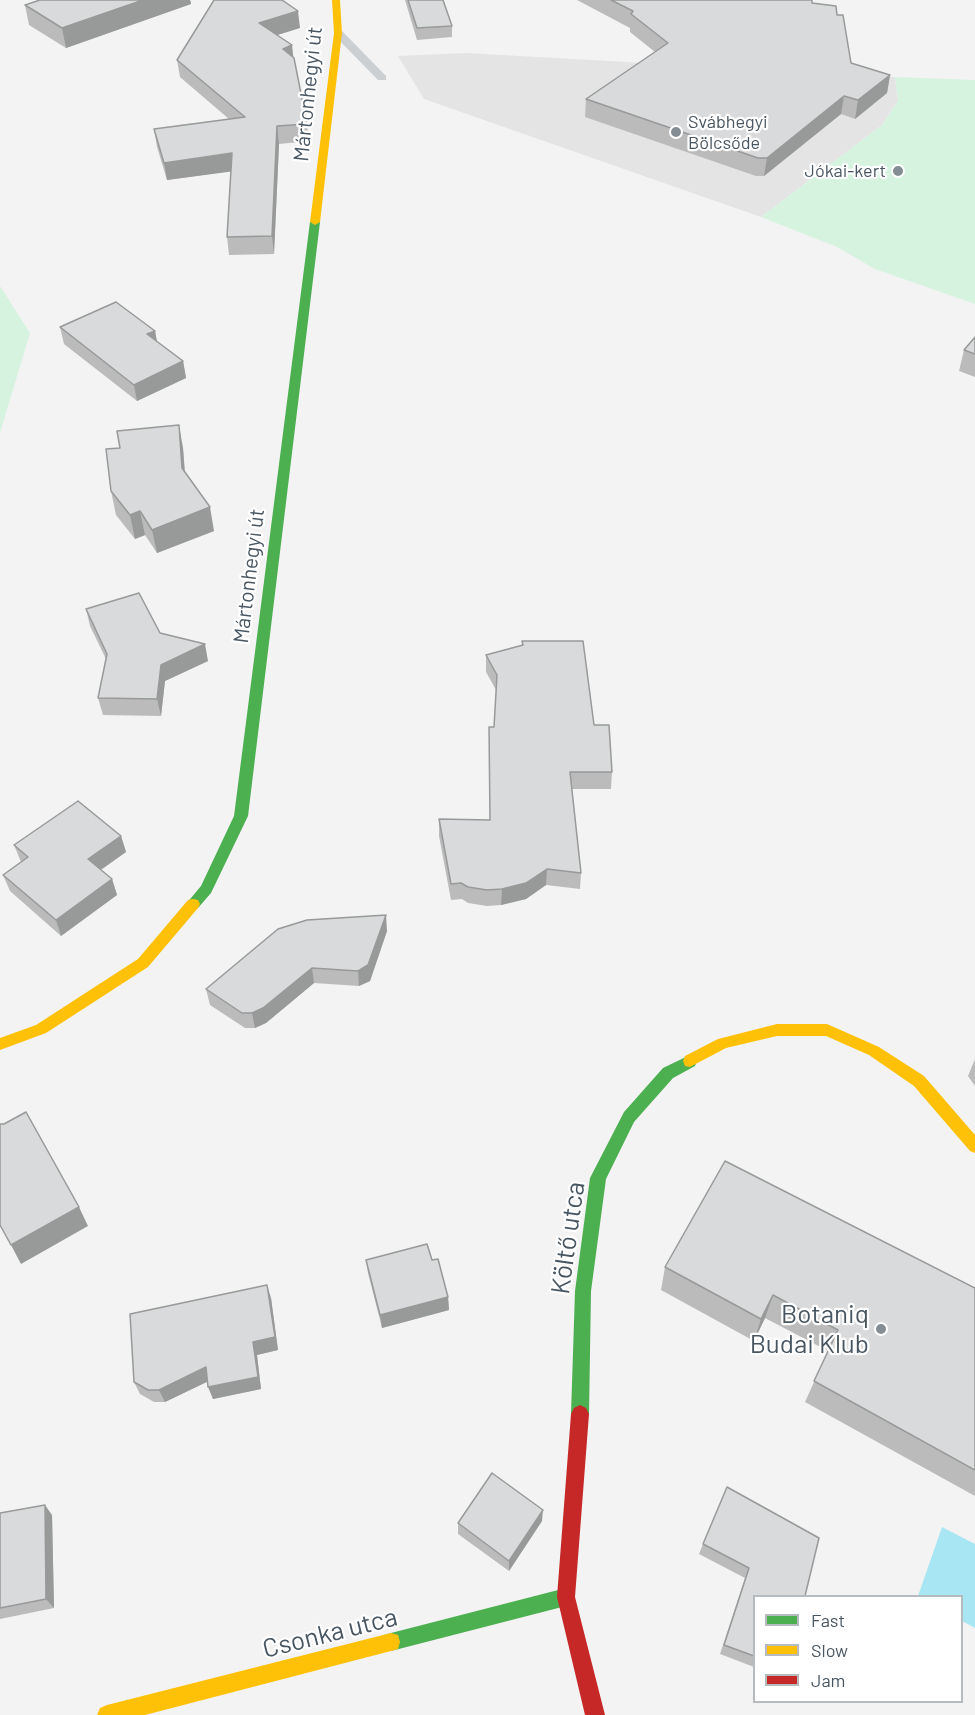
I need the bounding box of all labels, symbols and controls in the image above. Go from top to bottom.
street label: Mártonhegyi út [288,25,328,163]
place label: Svábhegyi Bölcsőde [688,111,768,154]
marker: Svábhegyi Bölcsőde [669,125,683,139]
place label: Jókai-kert [805,160,886,182]
marker: Jókai-kert [891,164,905,178]
street label: Mártonhegyi út [228,507,270,645]
street label: Költő utca [545,1180,591,1296]
place label: Botaniq Budai Klub [750,1298,869,1360]
marker: Botaniq Budai Klub [874,1322,888,1336]
legend [753,1595,963,1703]
street label: Csonka utca [259,1601,401,1665]
text: Fast [811,1609,845,1631]
text: Slow [811,1639,848,1661]
text: Jam [811,1669,845,1691]

